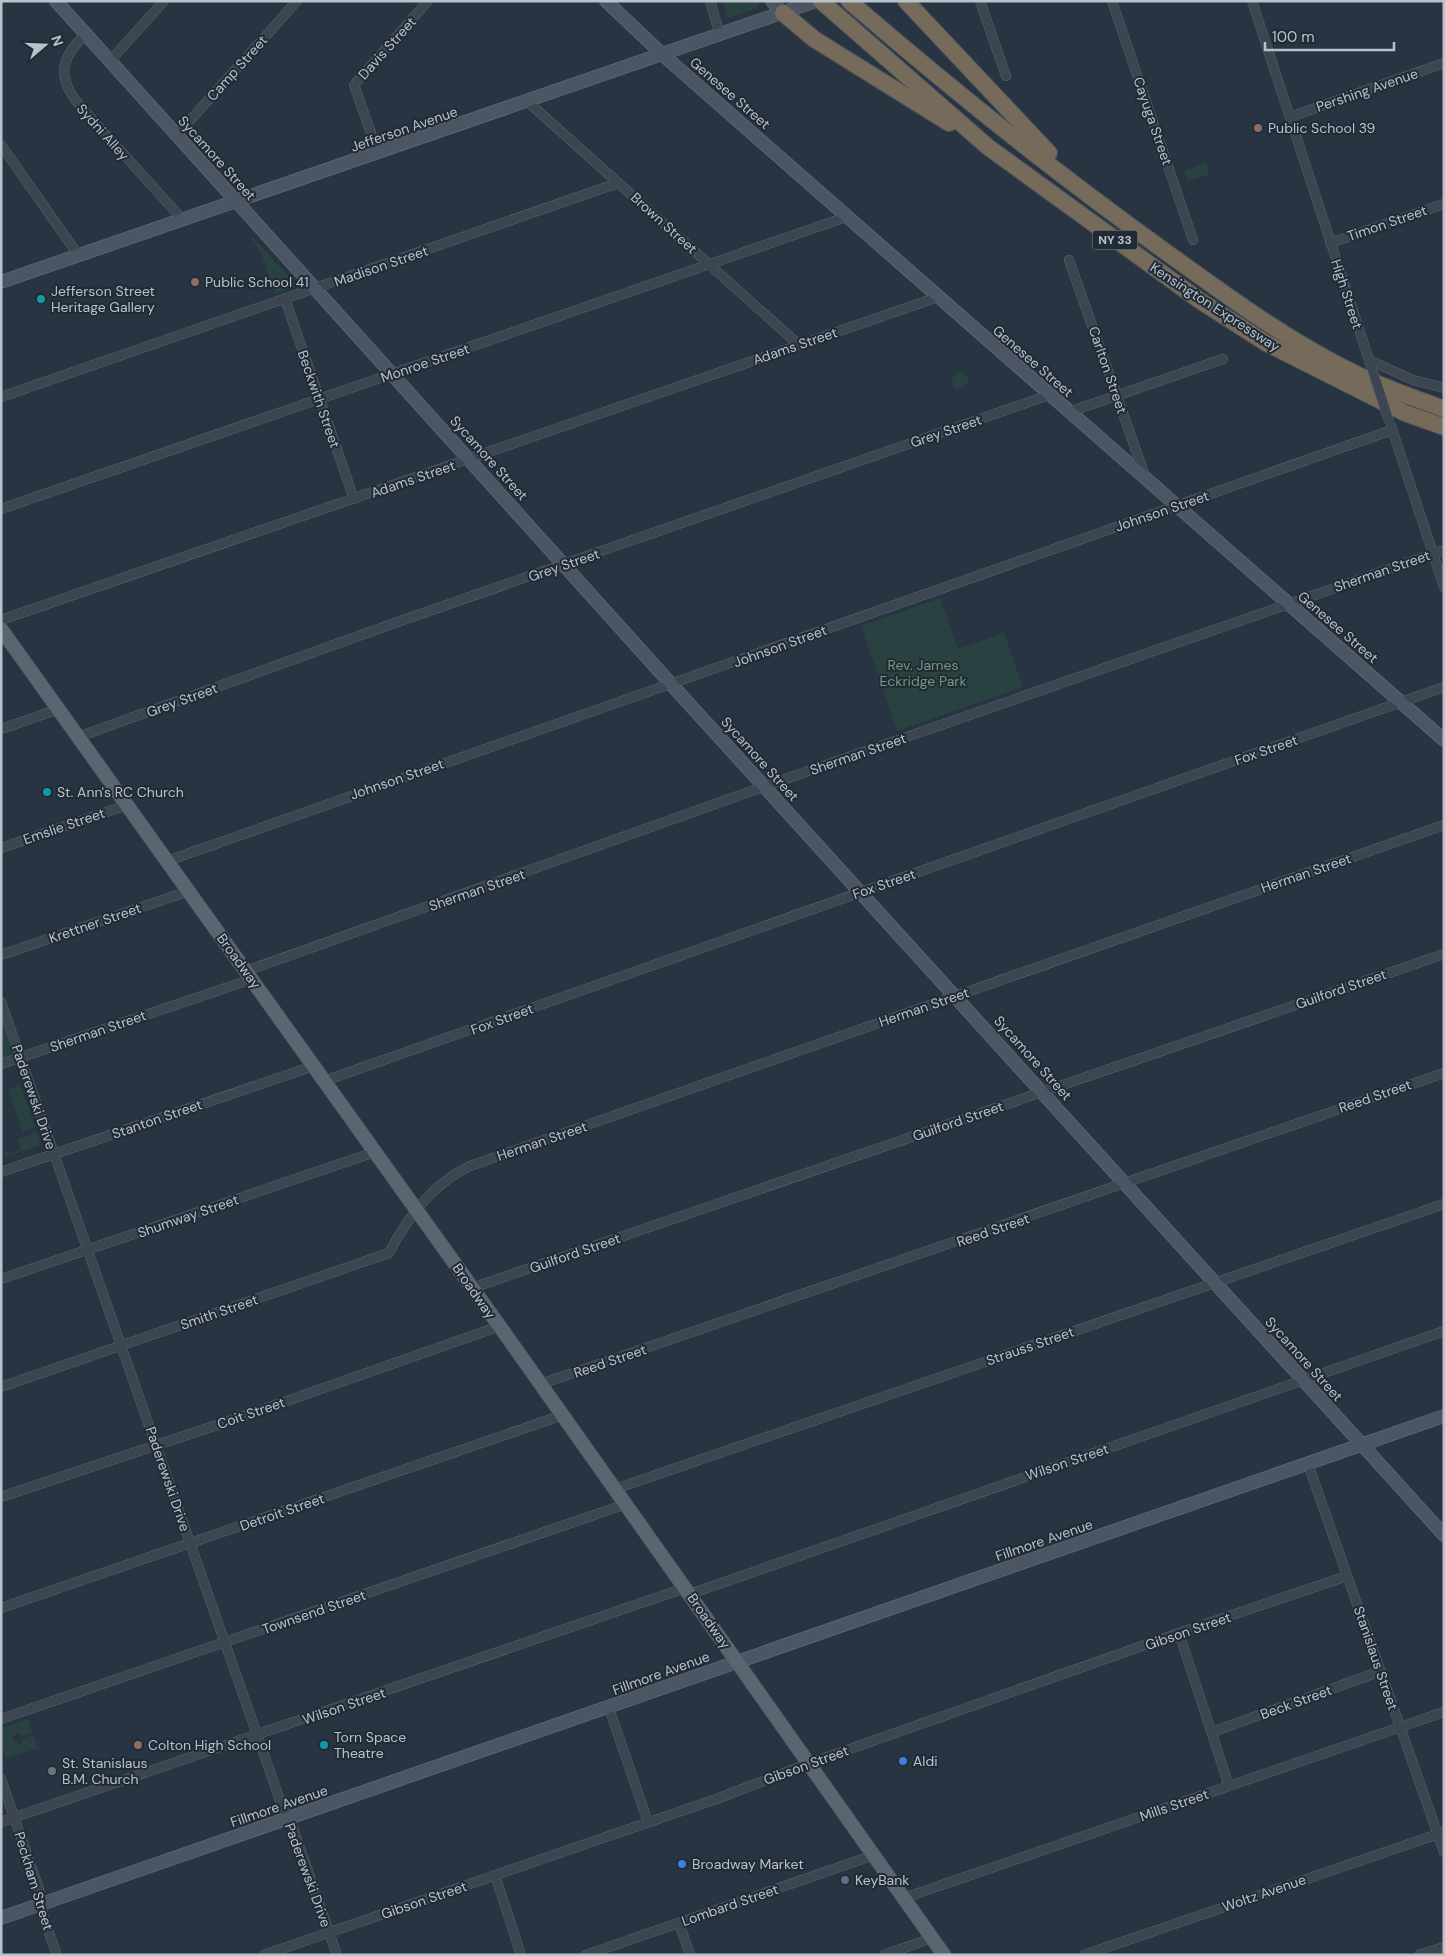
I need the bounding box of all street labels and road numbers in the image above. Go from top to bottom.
street label: Davis Street [354,13,420,83]
street label: Camp Street [203,31,271,105]
street label: Genesee Street [686,53,774,133]
street label: Pershing Avenue [1314,64,1420,116]
street label: Cayuga Street [1130,75,1176,167]
street label: Sydni Alley [73,100,133,164]
street label: Jefferson Avenue [348,102,460,156]
street label: Sycamore Street [174,112,260,204]
street label: Brown Street [627,188,701,258]
street label: Timon Street [1345,201,1429,245]
road number: NY 33 [1092,230,1138,250]
street label: Madison Street [332,241,430,291]
street label: High Street [1327,257,1367,331]
street label: Kensington Expressway [1147,258,1283,356]
street label: Genesee Street [989,321,1077,401]
street label: Adams Street [750,323,840,369]
street label: Carlton Street [1085,324,1131,416]
street label: Monroe Street [378,339,472,387]
street label: Beckwith Street [294,348,344,450]
street label: Grey Street [908,410,984,452]
street label: Sycamore Street [446,412,532,504]
street label: Adams Street [368,456,458,502]
street label: Johnson Street [1113,487,1211,535]
street label: Grey Street [526,544,602,586]
street label: Sherman Street [1331,546,1433,596]
street label: Genesee Street [1294,587,1382,667]
street label: Johnson Street [731,621,829,671]
street label: Grey Street [144,679,220,721]
street label: Sycamore Street [717,713,803,805]
street label: Sherman Street [807,729,909,779]
street label: Fox Street [1232,731,1300,769]
street label: Johnson Street [348,755,446,803]
street label: Emslie Street [21,804,107,848]
street label: Herman Street [1259,849,1353,897]
street label: Sherman Street [426,865,528,915]
street label: Fox Street [850,865,918,903]
street label: Krettner Street [47,899,143,947]
street label: Broadway [213,930,265,992]
street label: Guilford Street [1293,965,1389,1013]
street label: Herman Street [877,983,971,1031]
street label: Fox Street [468,999,536,1039]
street label: Sherman Street [47,1006,149,1056]
street label: Sycamore Street [990,1012,1076,1104]
street label: Paderewski Drive [8,1042,60,1152]
street label: Reed Street [1336,1075,1414,1117]
street label: Stanton Street [109,1095,205,1143]
street label: Guilford Street [910,1097,1006,1145]
street label: Herman Street [495,1117,589,1165]
street label: Shumway Street [135,1190,241,1242]
street label: Reed Street [954,1209,1032,1251]
street label: Guilford Street [527,1229,623,1277]
street label: Broadway [448,1260,500,1322]
street label: Smith Street [178,1290,260,1334]
street label: Sycamore Street [1261,1313,1347,1405]
street label: Strauss Street [984,1323,1076,1369]
street label: Reed Street [571,1340,649,1382]
street label: Coit Street [215,1393,287,1433]
street label: Paderewski Drive [142,1424,194,1534]
street label: Wilson Street [1023,1439,1111,1485]
street label: Detroit Street [237,1489,327,1535]
street label: Fillmore Avenue [993,1515,1095,1565]
street label: Townsend Street [260,1586,368,1638]
street label: Broadway [683,1590,735,1652]
street label: Stanislaus Street [1350,1604,1402,1712]
street label: Gibson Street [1143,1608,1233,1654]
street label: Fillmore Avenue [610,1647,712,1699]
street label: Beck Street [1258,1681,1334,1723]
street label: Wilson Street [300,1683,388,1729]
street label: Gibson Street [761,1741,851,1789]
street label: Fillmore Avenue [228,1781,330,1831]
street label: Mills Street [1137,1785,1211,1825]
street label: Paderewski Drive [281,1820,335,1930]
street label: Peckham Street [10,1829,58,1933]
street label: Woltz Avenue [1220,1870,1308,1916]
street label: Gibson Street [379,1877,469,1923]
street label: Lombard Street [679,1880,781,1930]

